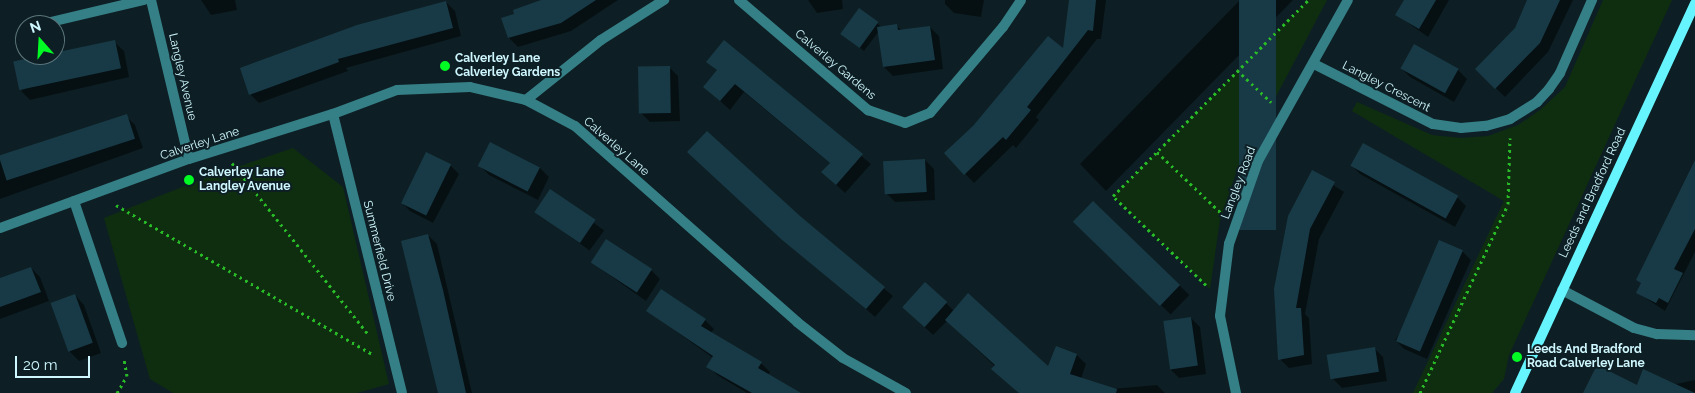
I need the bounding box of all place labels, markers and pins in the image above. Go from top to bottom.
place label: Calverley Lane Calverley Gardens [455,52,560,80]
marker: Calverley Lane Calverley Gardens [439,60,451,72]
place label: Calverley Lane Langley Avenue [199,166,291,194]
marker: Calverley Lane Langley Avenue [183,174,195,186]
place label: Leeds And Bradford Road Calverley Lane [1527,343,1645,371]
marker: Leeds And Bradford Road Calverley Lane [1511,351,1523,363]

